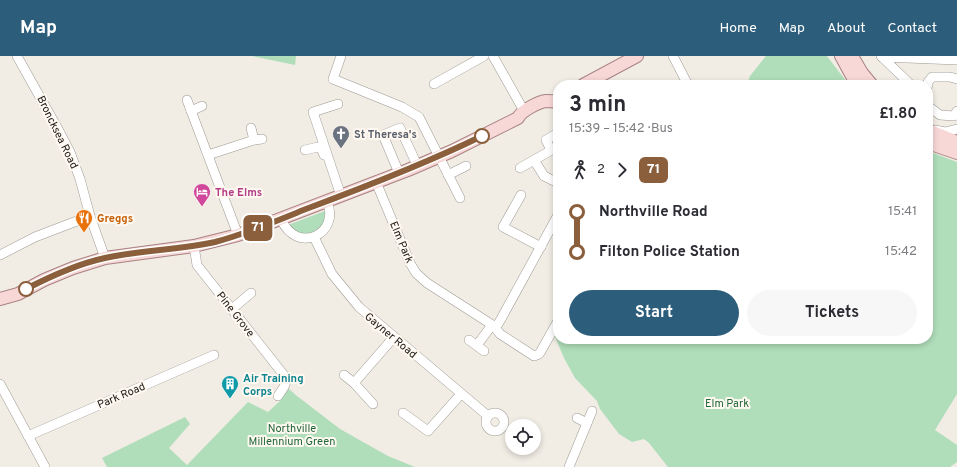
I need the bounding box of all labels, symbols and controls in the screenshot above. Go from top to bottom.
text: Map [20,16,57,40]
text: Home [720,20,757,37]
text: Map [779,20,805,37]
text: About [827,20,866,37]
text: Contact [888,20,937,37]
text: 3 min [569,92,626,119]
street label: Broncksea Road [33,94,81,171]
text: £1.80 [879,105,917,124]
text: 15:39 – 15:42 · Bus [569,121,673,137]
church icon: St Theresa's [331,124,351,149]
place label: St Theresa's [354,128,417,142]
unlabelled marker [474,128,490,144]
icon: walk [569,159,591,181]
icon: forward [611,159,633,181]
text: 71 [647,161,660,178]
text: 2 [597,162,605,178]
hotel icon: The Elms [192,182,212,207]
place label: The Elms [215,186,262,200]
text: Northville Road [599,203,708,222]
text: 15:41 [888,204,917,220]
restaurant icon: Greggs [74,208,94,233]
place label: Greggs [97,212,133,226]
line badge: 71 [240,215,276,241]
text: 71 [251,219,265,236]
street label: Elm Park [386,219,416,266]
text: Filton Police Station [599,243,740,262]
text: 15:42 [885,244,917,260]
unlabelled marker [18,281,34,297]
street label: Pine Grove [213,289,257,340]
button: Start [569,290,739,336]
button: Tickets [747,290,917,336]
street label: Gayner Road [361,310,419,362]
place label: Air Training Corps [243,372,304,399]
building icon: Air Training Corps [220,374,240,399]
street label: Park Road [95,380,147,412]
park label: Elm Park [705,397,749,411]
map controls [505,419,541,455]
button: locate [505,419,541,455]
park label: Northville Millennium Green [249,422,335,449]

